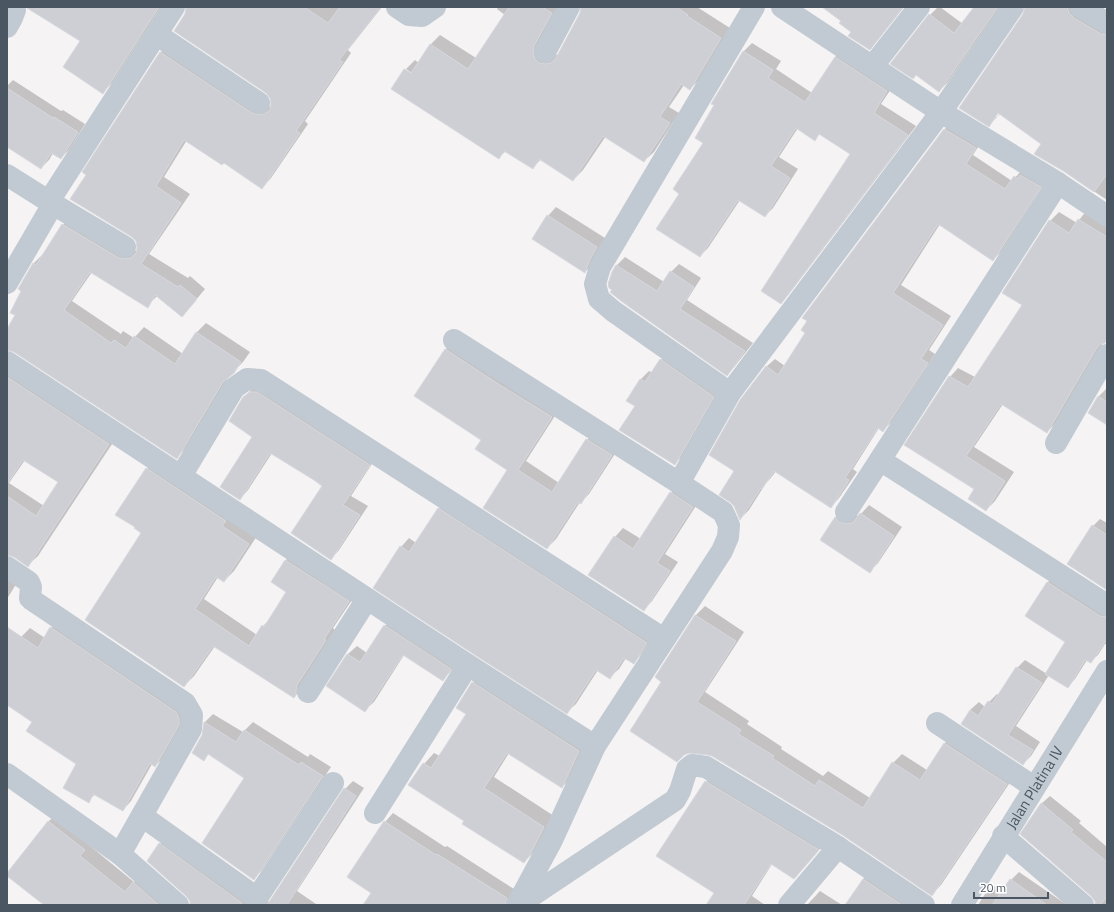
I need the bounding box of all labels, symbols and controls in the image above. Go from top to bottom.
street label: Jalan Platina IV [1000,741,1069,833]
scale bar [974,874,1048,900]
text: 20 m [980,878,1006,897]

